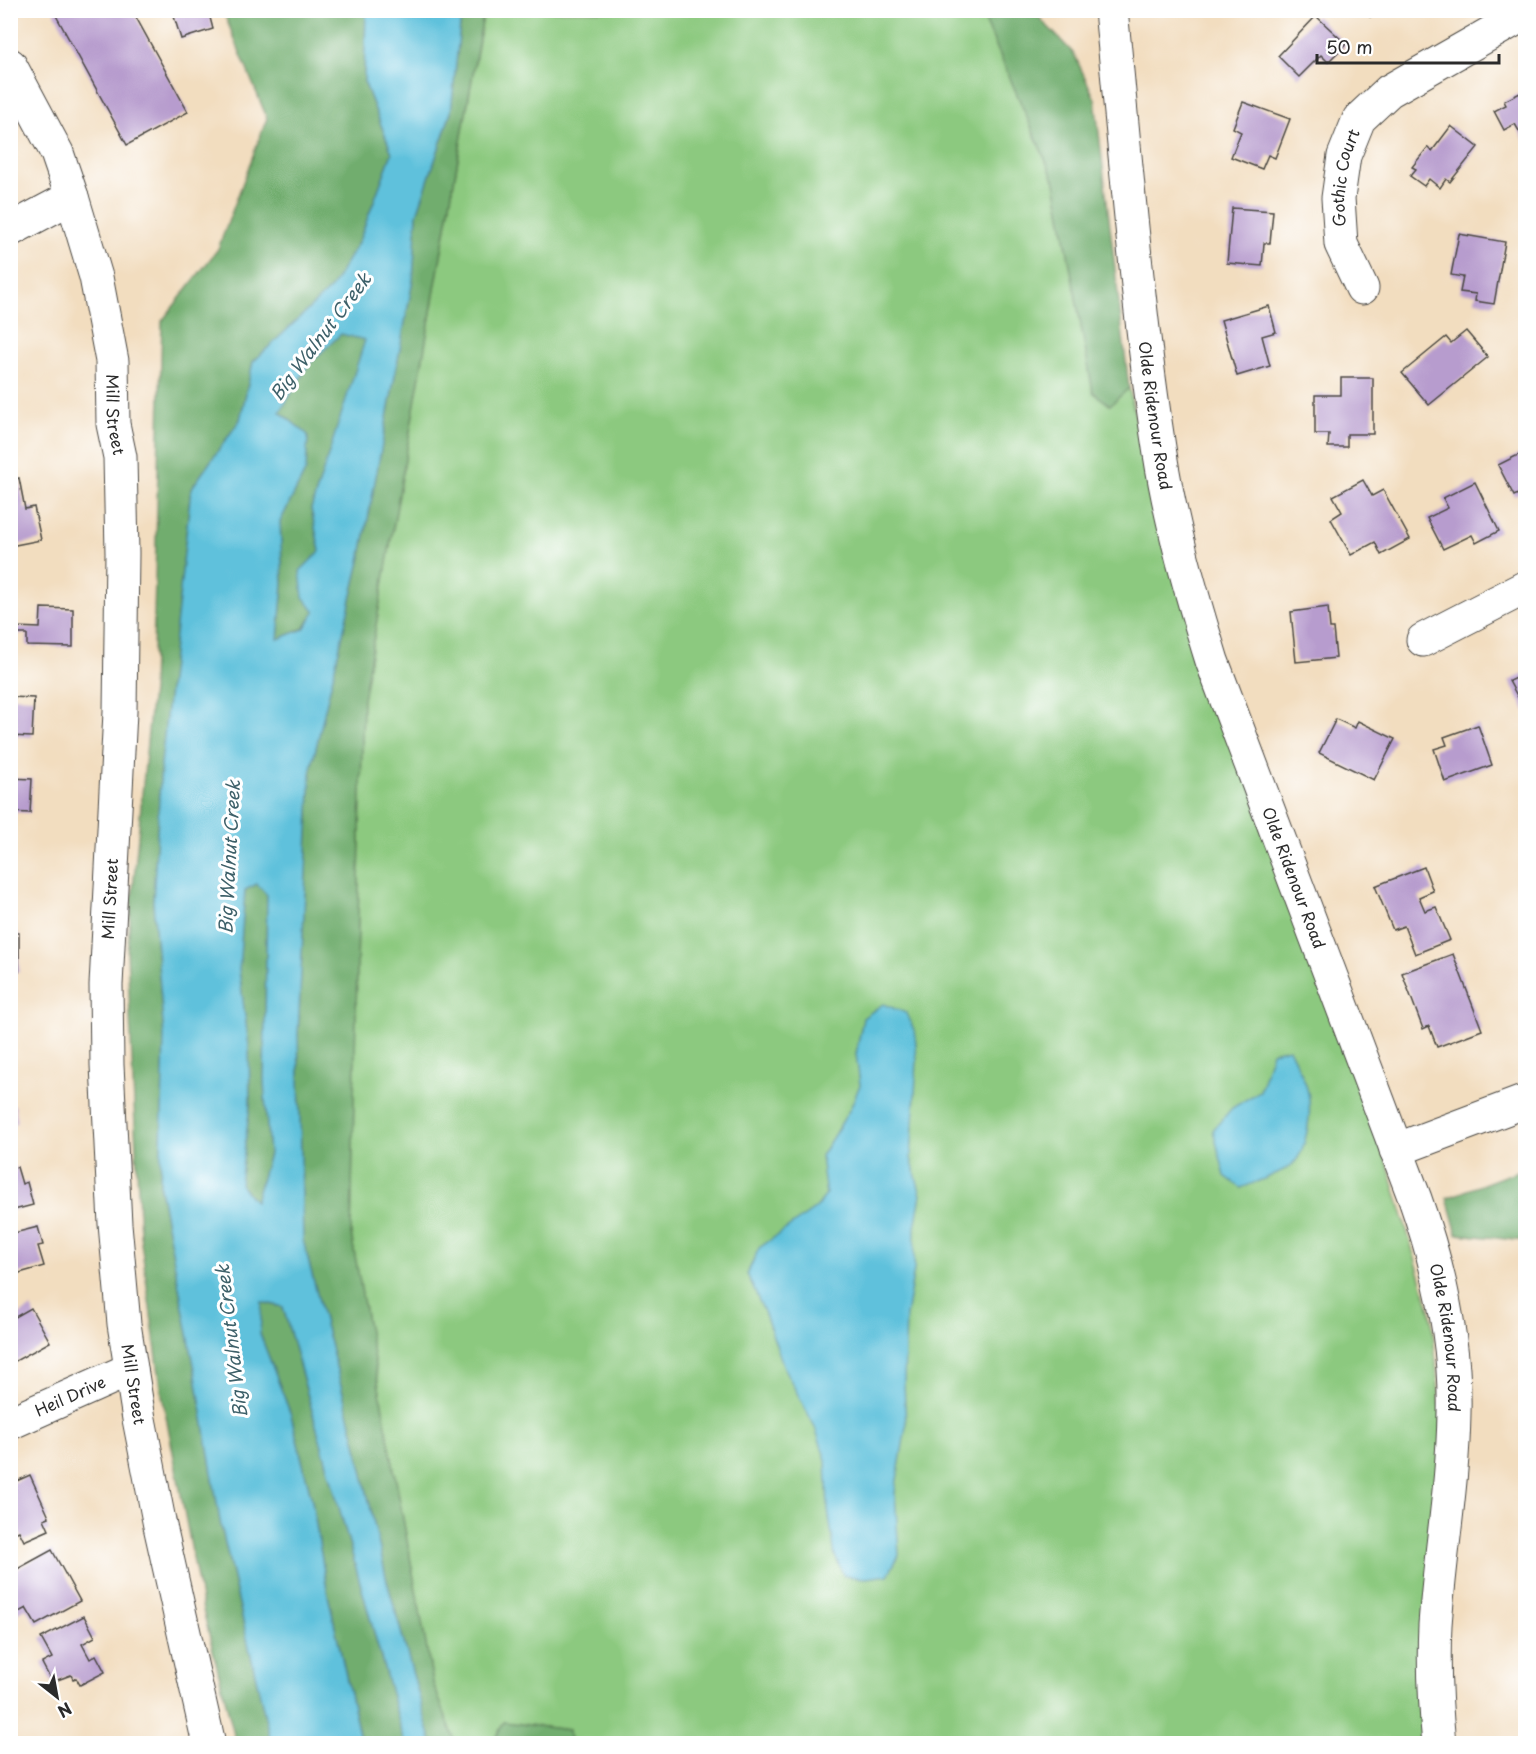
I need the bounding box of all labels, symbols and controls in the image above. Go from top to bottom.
scale bar [1317,27,1498,65]
text: 50 m [1326,33,1373,60]
street label: Gothic Court [1325,124,1365,227]
water label: Big Walnut Creek [263,266,378,406]
street label: Olde Ridenour Road [1134,340,1179,492]
street label: Mill Street [101,374,132,457]
water label: Big Walnut Creek [211,778,246,934]
street label: Olde Ridenour Road [1257,803,1332,952]
street label: Mill Street [95,858,123,940]
street label: Olde Ridenour Road [1424,1260,1467,1412]
water label: Big Walnut Creek [208,1262,253,1419]
street label: Mill Street [116,1342,153,1426]
street label: Heil Drive [31,1369,109,1422]
north arrow [27,1667,87,1727]
text: N [54,1697,77,1724]

